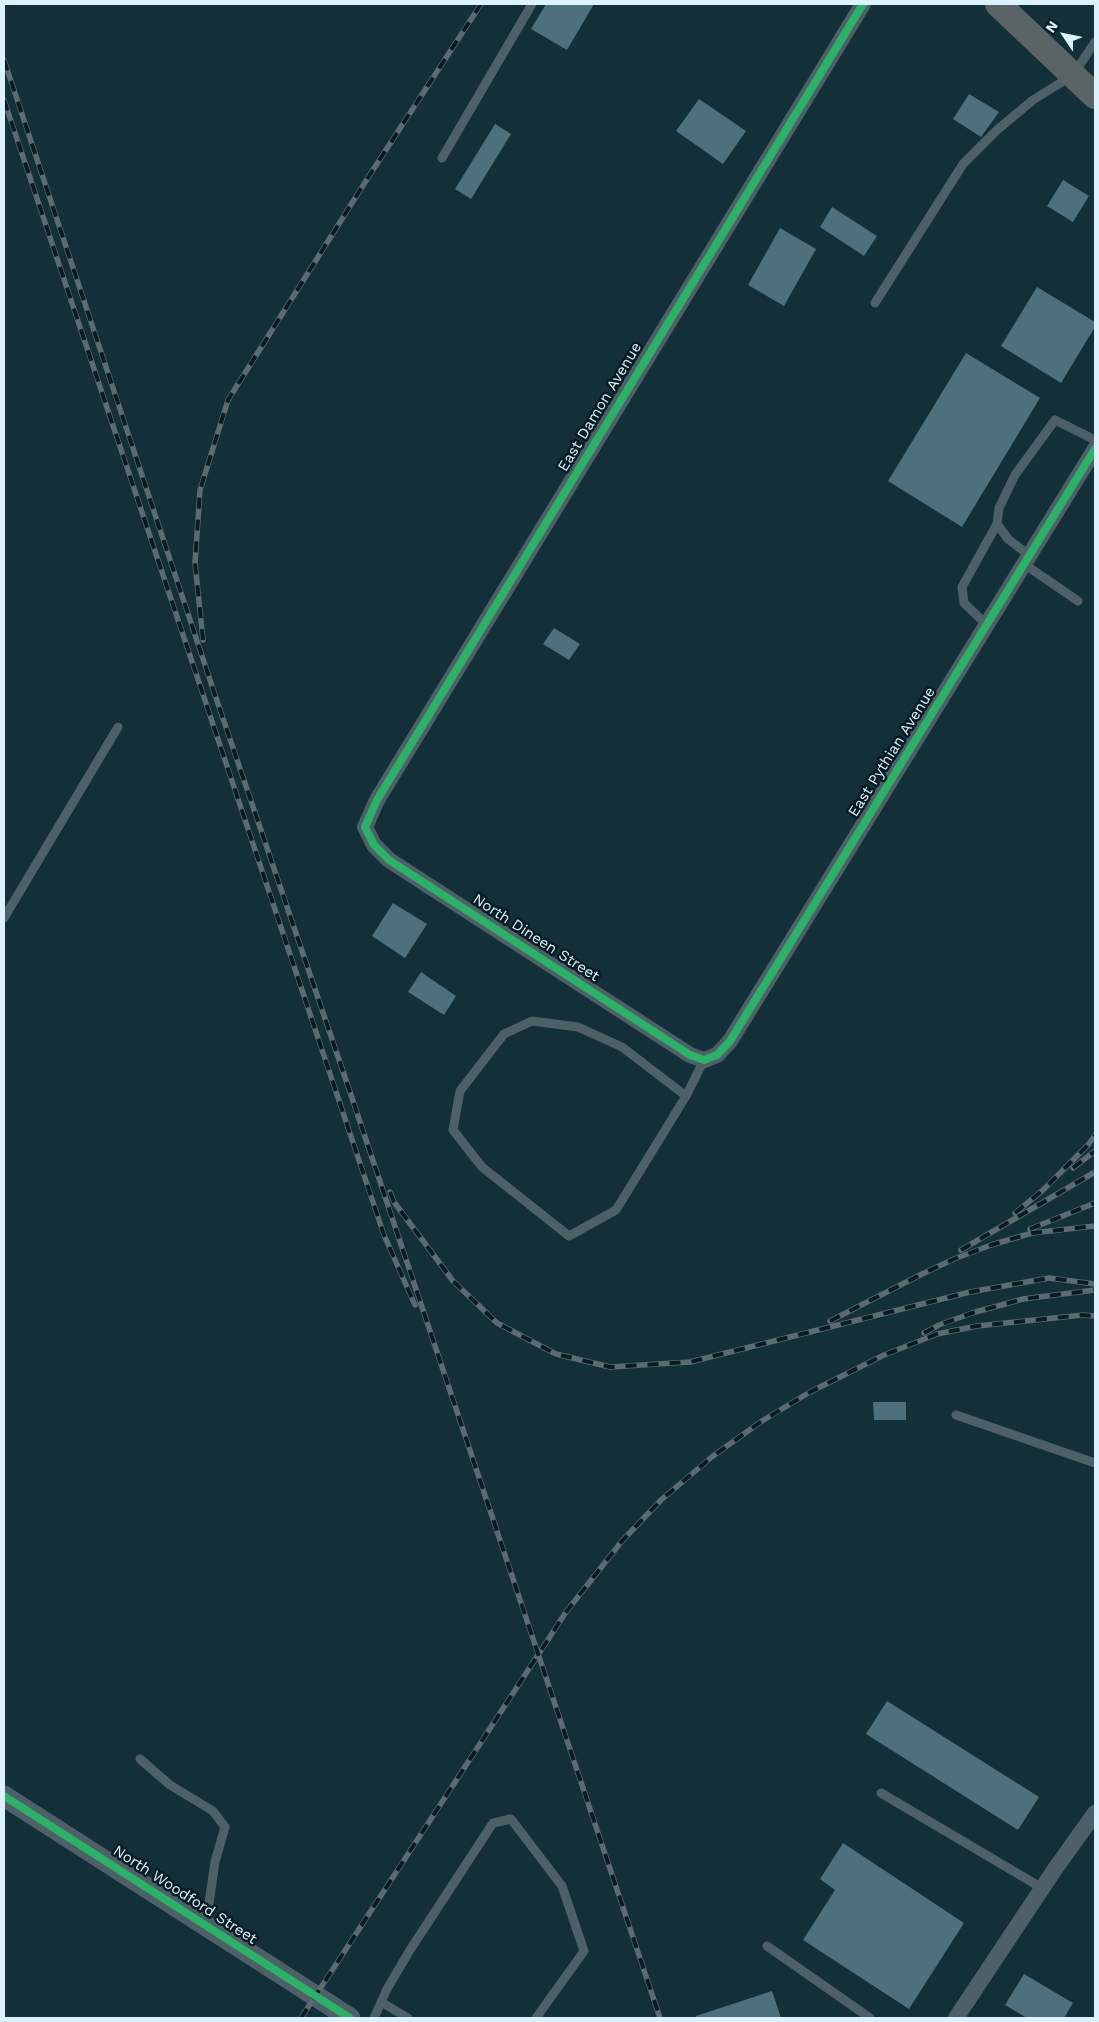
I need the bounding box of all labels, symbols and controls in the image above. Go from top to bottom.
north arrow [1039,10,1089,60]
text: N [1042,18,1061,35]
street label: East Damon Avenue [554,339,646,475]
street label: East Pythian Avenue [845,684,939,820]
street label: North Dineen Street [469,890,603,986]
street label: North Woodford Street [110,1842,260,1948]

